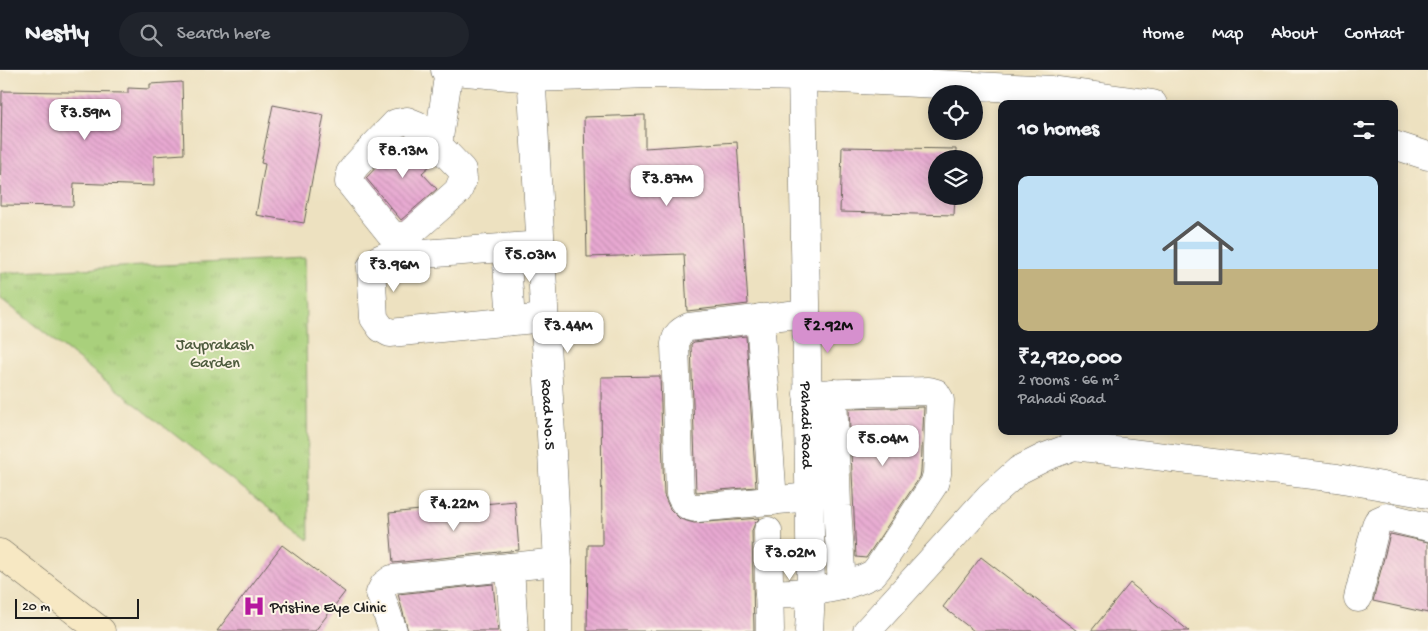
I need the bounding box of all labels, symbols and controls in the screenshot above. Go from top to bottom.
search box [119,12,469,57]
text: Nestly [25,20,89,49]
icon: search [137,21,165,49]
text: Search here [177,23,270,46]
text: Home [1142,24,1184,45]
text: Map [1212,24,1243,45]
text: About [1271,24,1317,45]
text: Contact [1345,24,1403,45]
map controls [928,85,983,205]
button: locate [928,85,983,140]
pin: ₹3.59M [44,98,126,141]
text: ₹3.59M [60,105,110,124]
icon: filters [1350,116,1378,144]
text: 10 homes [1018,118,1099,143]
pin: ₹8.13M [362,136,444,179]
text: ₹8.13M [379,143,427,162]
button: layers [928,150,983,205]
pin: ₹3.87M [626,164,708,207]
text: ₹3.87M [642,171,692,190]
icon: home [1153,208,1243,298]
pin: ₹5.03M [489,240,571,283]
text: ₹5.03M [504,247,556,266]
pin: ₹3.96M [353,250,435,293]
text: ₹3.96M [369,257,419,276]
pin: ₹3.44M [527,312,609,354]
pin: ₹2.92M [787,312,869,354]
text: ₹3.44M [544,318,592,337]
text: ₹2.92M [804,318,852,337]
park label: Jayprakash Garden [176,337,254,374]
text: ₹2,920,000 [1018,347,1122,372]
text: 2 rooms · 66 m² [1018,372,1119,391]
street label: Road No.5 [535,379,558,451]
street label: Pahadi Road [794,380,815,470]
text: Pahadi Road [1018,391,1105,410]
pin: ₹5.04M [842,424,924,467]
text: ₹5.04M [858,431,908,450]
pin: ₹4.22M [413,490,495,532]
text: ₹4.22M [430,496,478,515]
pin: ₹3.02M [749,538,831,581]
text: ₹3.02M [765,545,815,564]
hospital icon: Pristine Eye Clinic [241,593,267,619]
scale bar [15,596,139,619]
text: 20 m [22,599,50,616]
place label: Pristine Eye Clinic [269,600,386,619]

